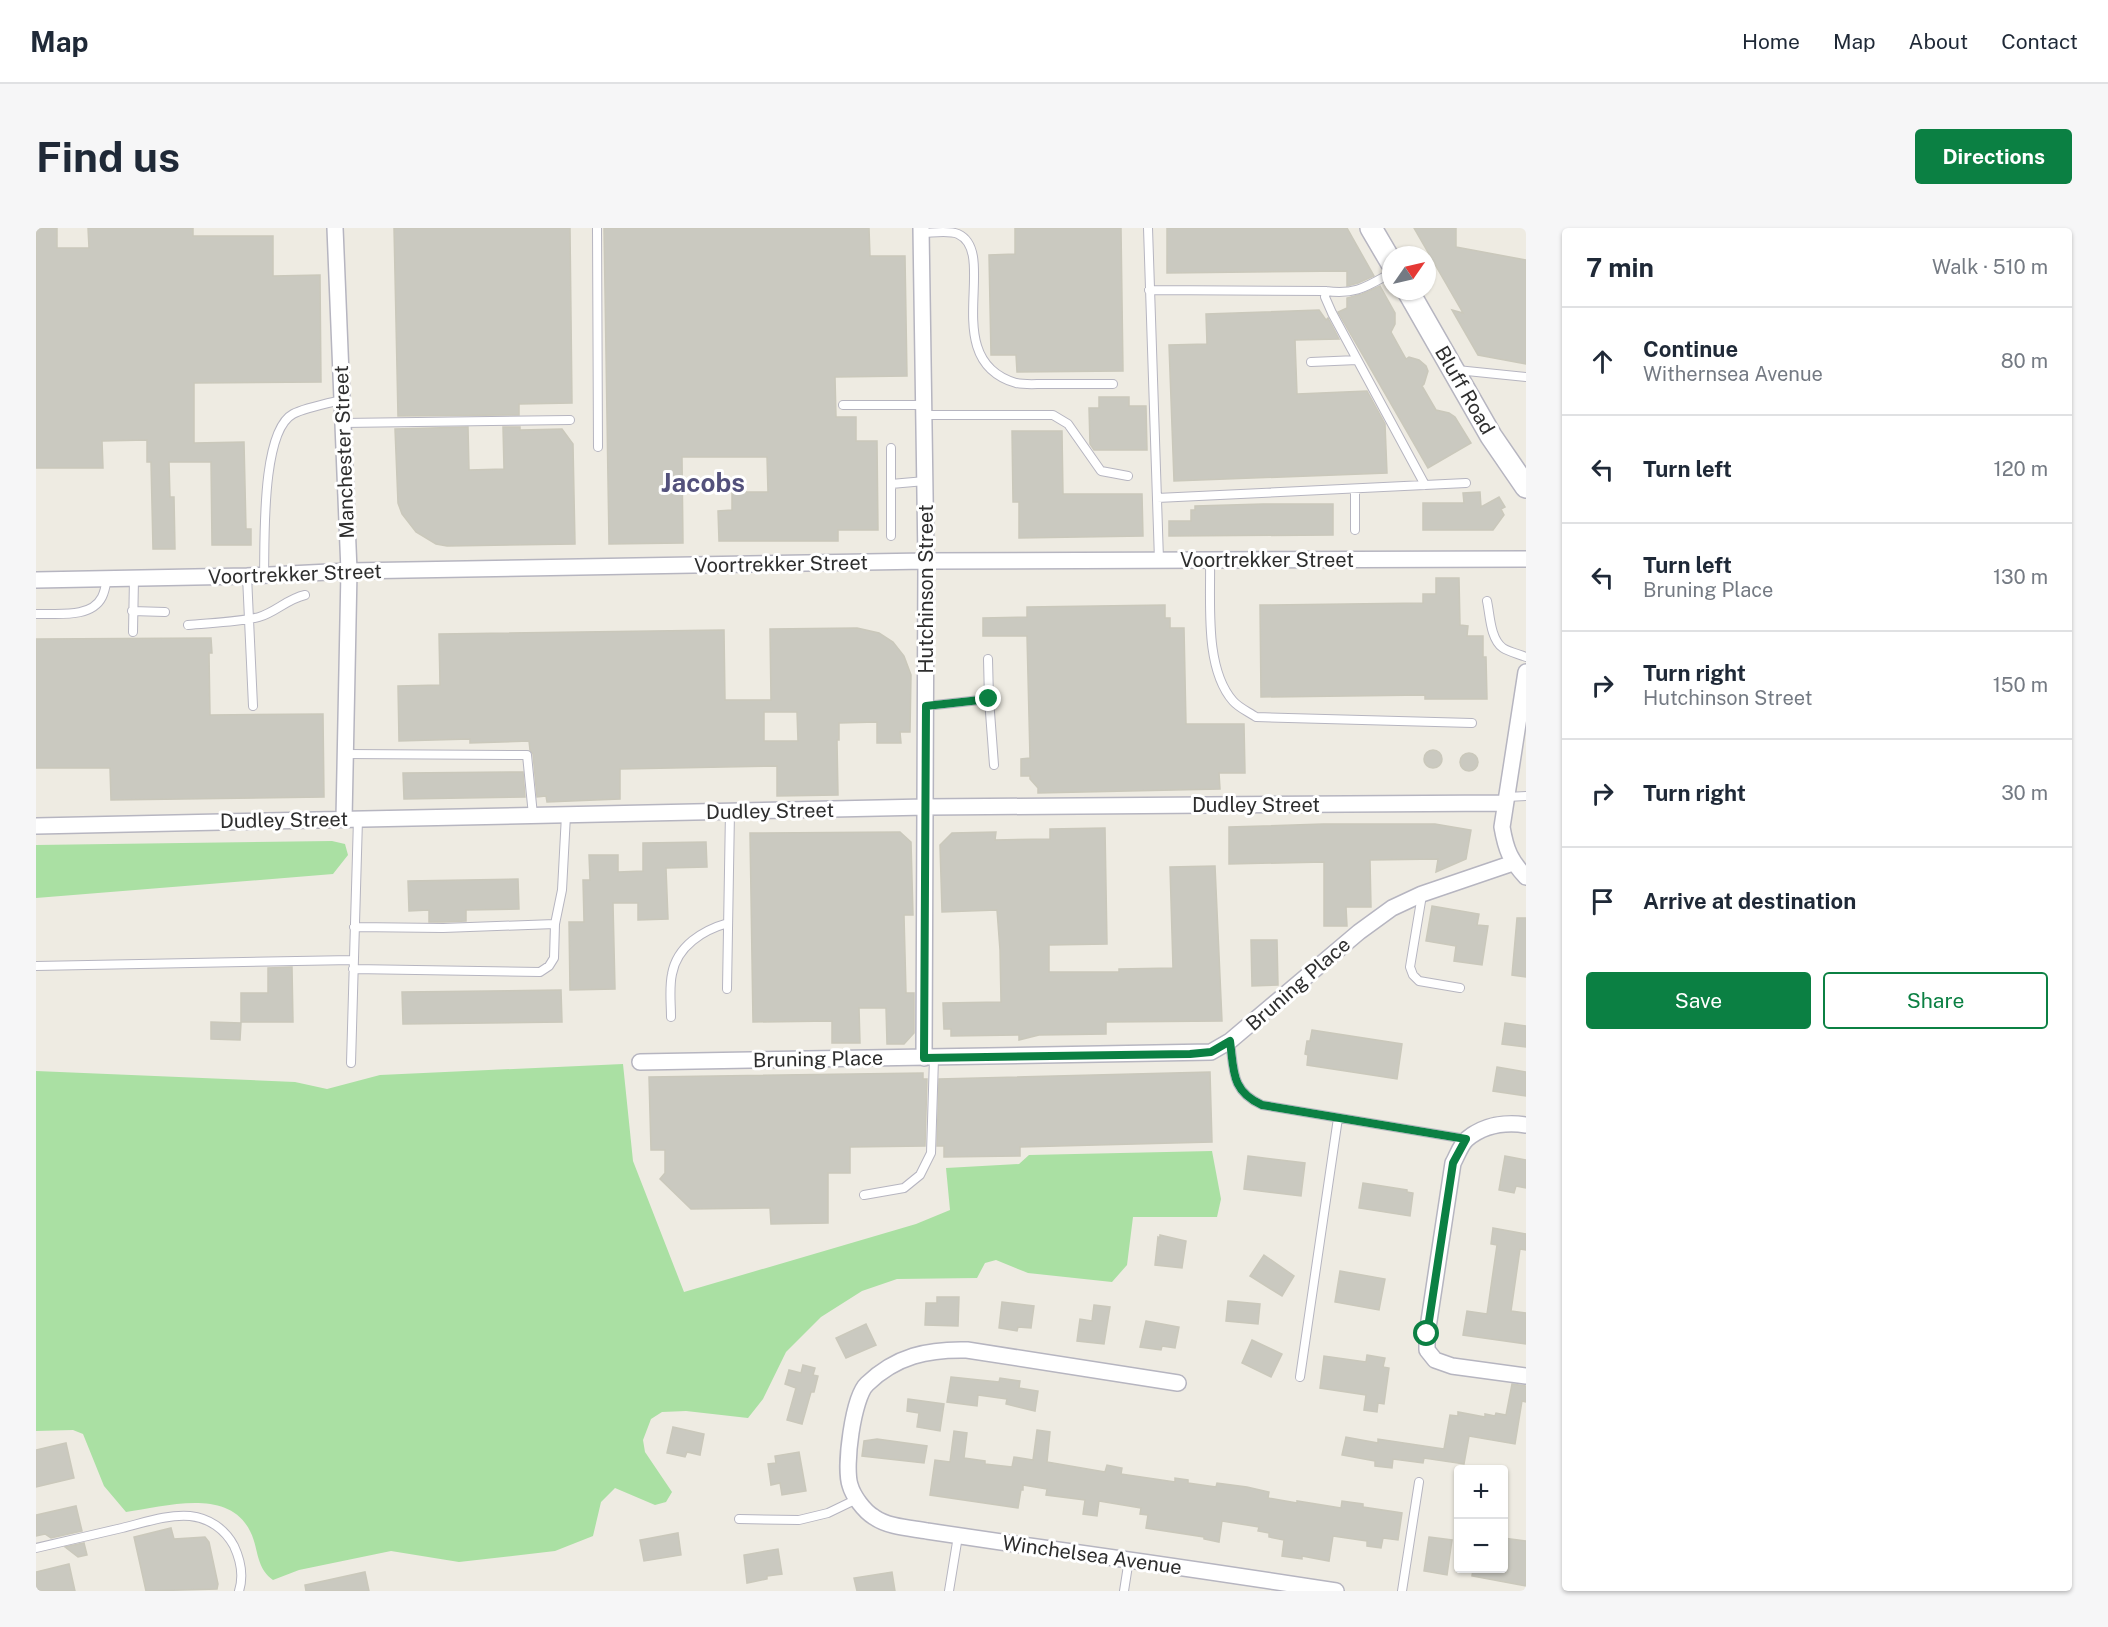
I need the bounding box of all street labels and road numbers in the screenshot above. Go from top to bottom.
street label: Bluff Road [1430,341,1500,439]
street label: Manchester Street [329,365,359,539]
street label: Hutchinson Street [914,504,938,674]
street label: Voortrekker Street [1180,548,1354,572]
street label: Voortrekker Street [694,550,868,578]
street label: Voortrekker Street [208,559,382,589]
street label: Dudley Street [1192,793,1320,817]
street label: Dudley Street [706,798,834,824]
street label: Dudley Street [220,807,348,833]
street label: Bruning Place [1241,932,1355,1036]
street label: Bruning Place [753,1046,883,1072]
street label: Winchelsea Avenue [1001,1531,1183,1579]

